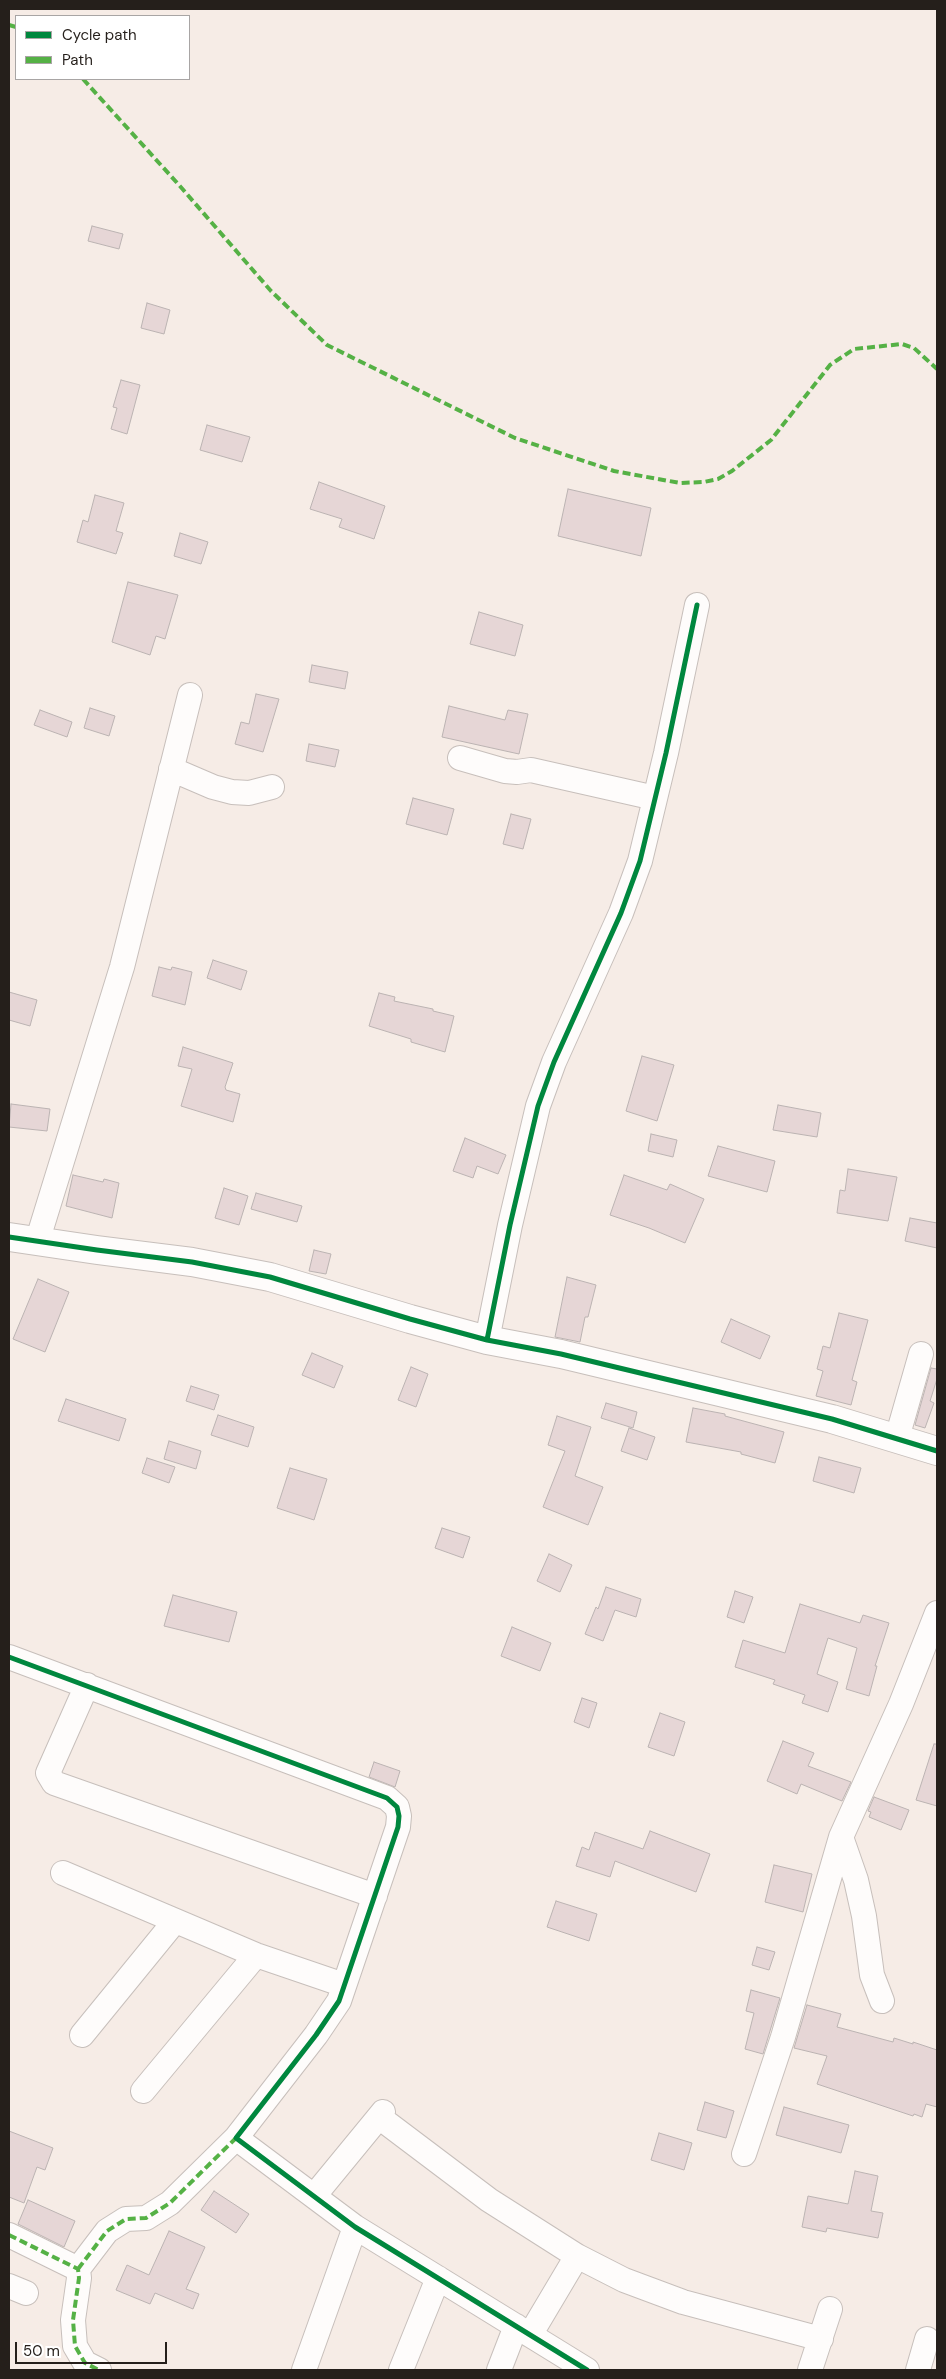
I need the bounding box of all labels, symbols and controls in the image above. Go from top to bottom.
legend [15,15,190,80]
text: Cycle path [62,25,137,45]
text: Path [62,50,93,70]
scale bar [18,2332,170,2364]
text: 50 m [23,2341,60,2361]

